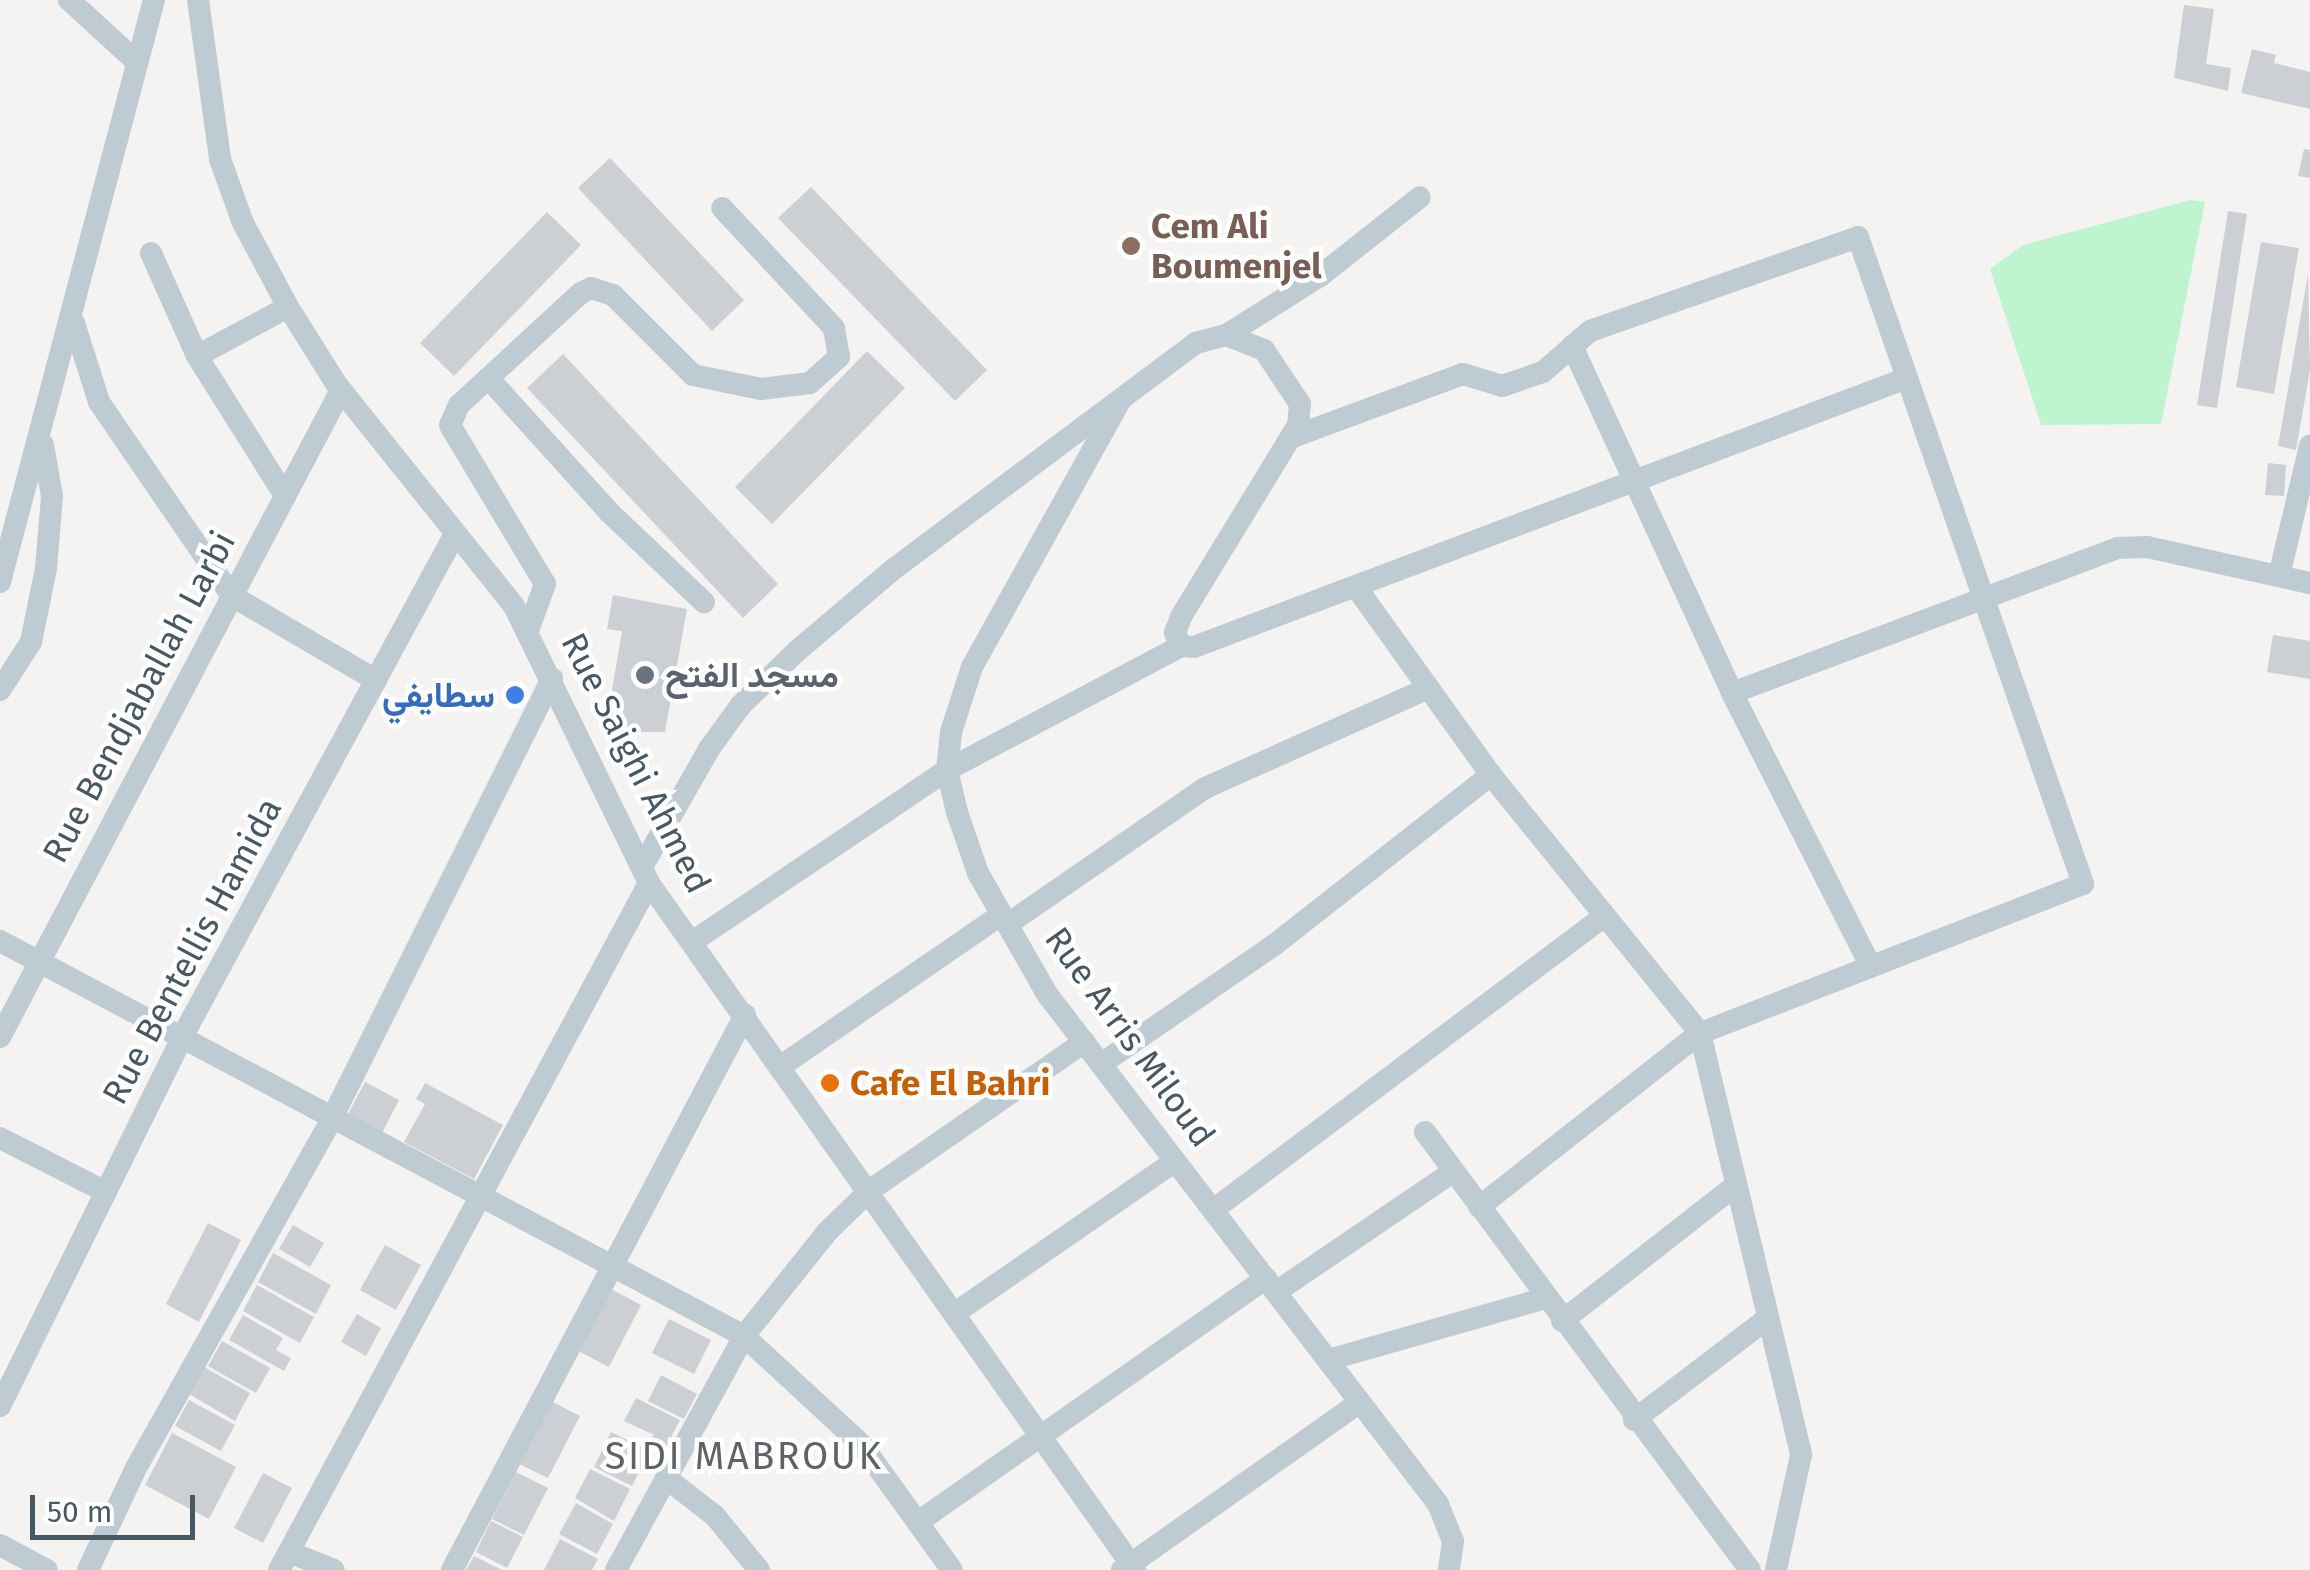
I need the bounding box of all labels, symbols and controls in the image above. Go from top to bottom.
place label: Cem Ali Boumenjel [1151,205,1322,287]
marker: Cem Ali Boumenjel [1120,235,1142,257]
street label: Rue Bendjaballah Larbi [34,524,244,870]
street label: Rue Saighi Ahmed [552,626,720,900]
place label: مسجد الفتح [665,654,839,696]
marker: مسجد الفتح [634,664,656,686]
place label: سطايفي [382,674,495,716]
marker: سطايفي [504,684,526,706]
street label: Rue Bentellis Hamida [94,791,290,1111]
street label: Rue Arris Miloud [1036,919,1224,1155]
place label: Cafe El Bahri [850,1062,1050,1104]
marker: Cafe El Bahri [819,1072,841,1094]
district label: SIDI MABROUK [605,1434,883,1480]
scale bar [35,1475,200,1537]
text: 50 m [47,1494,112,1530]

